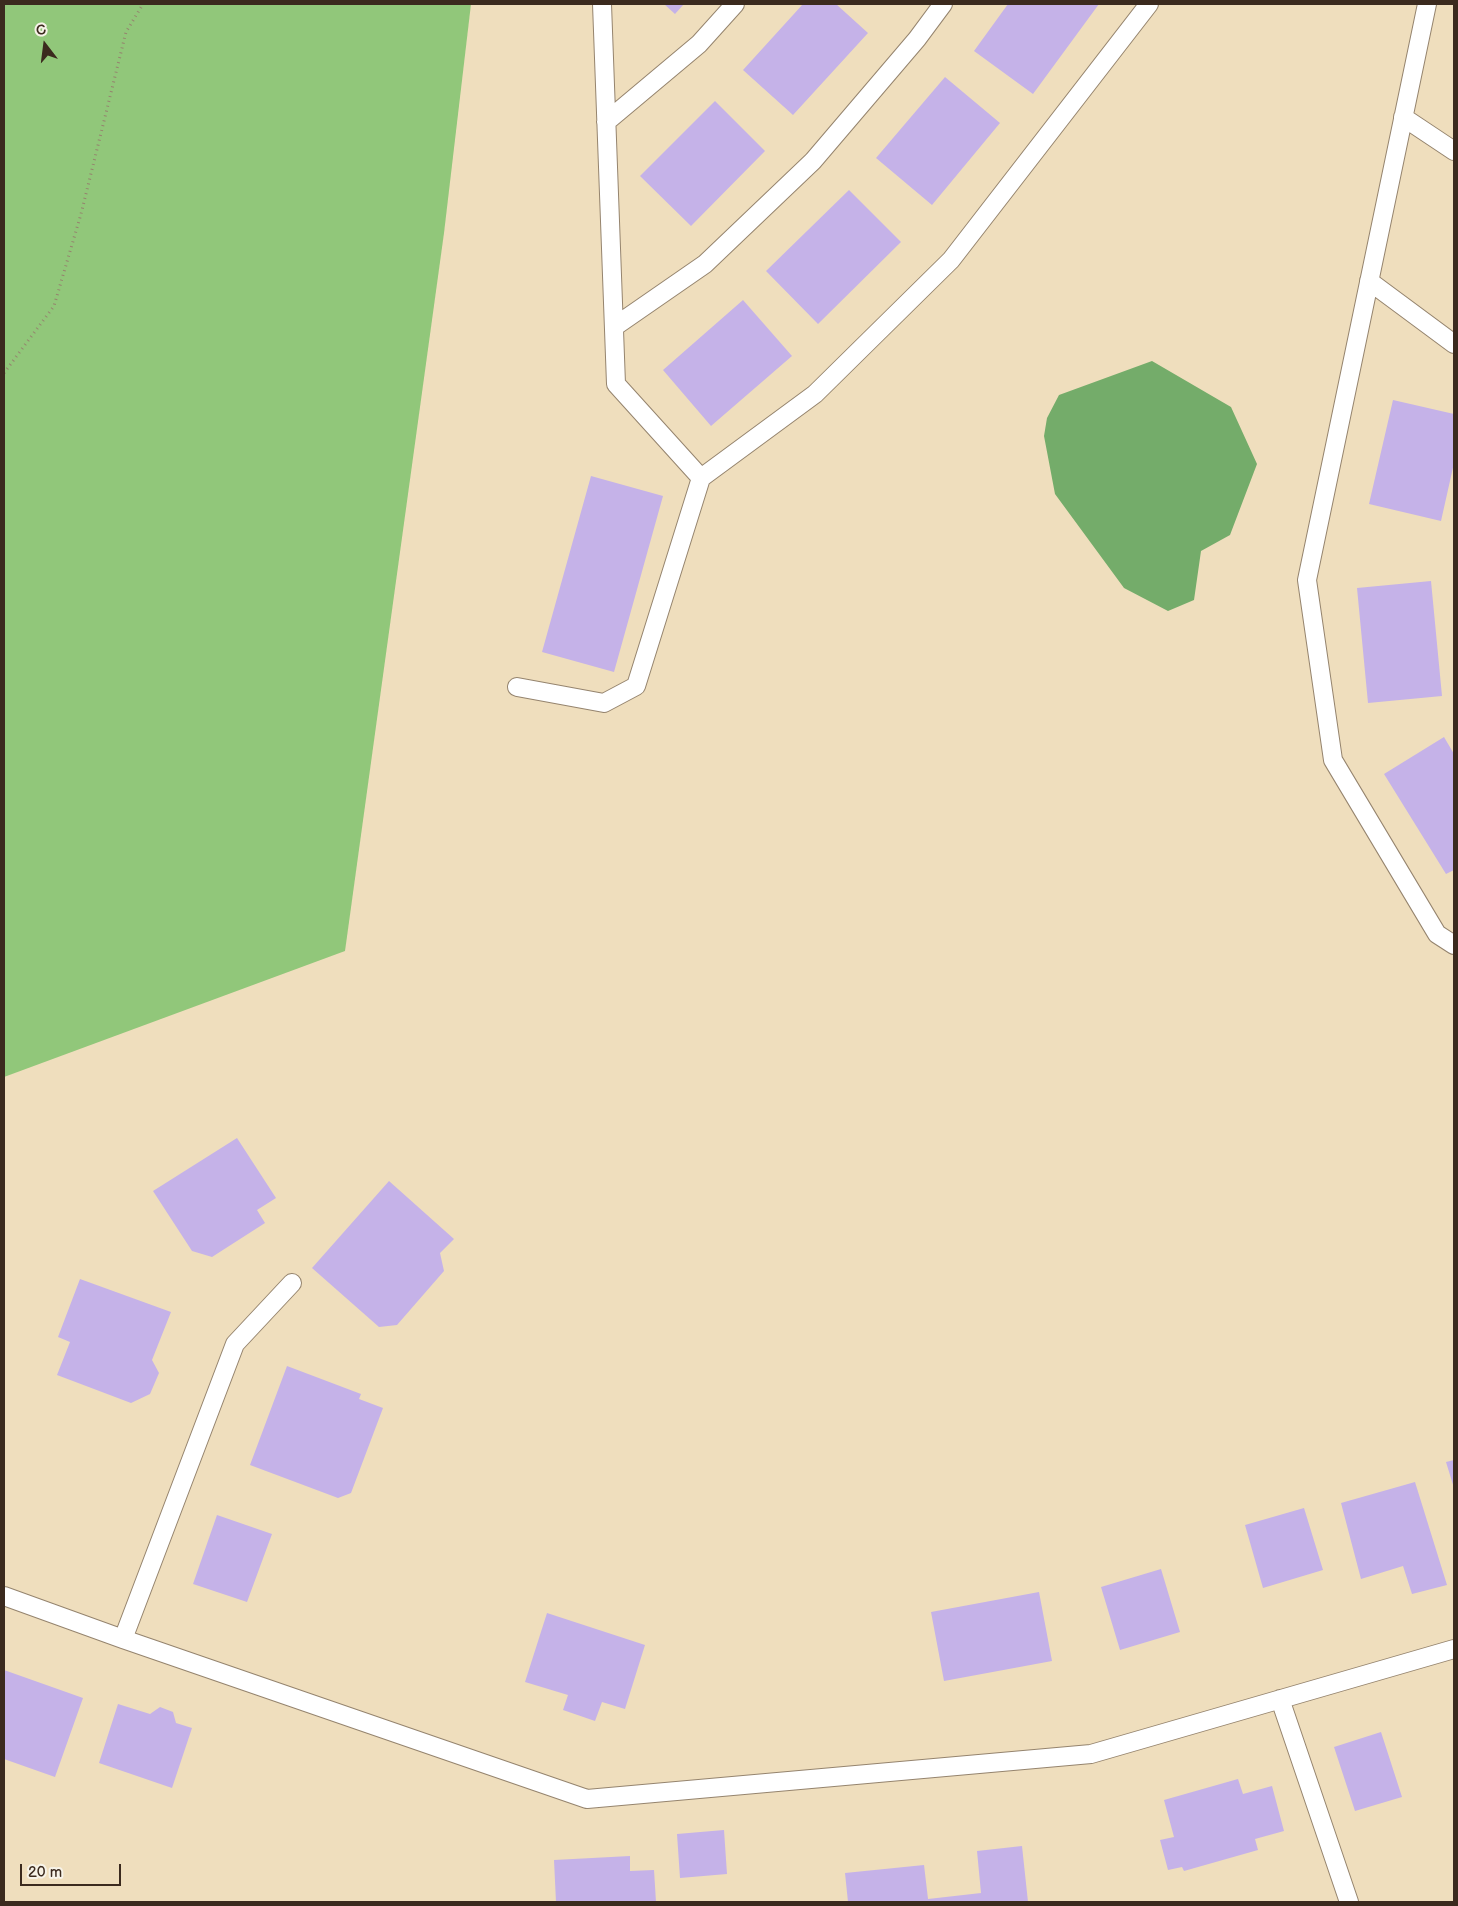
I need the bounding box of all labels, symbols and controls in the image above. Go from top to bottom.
north arrow [20,20,70,70]
text: С [34,21,48,40]
scale bar [22,1854,124,1886]
text: 20 m [28,1863,62,1882]

